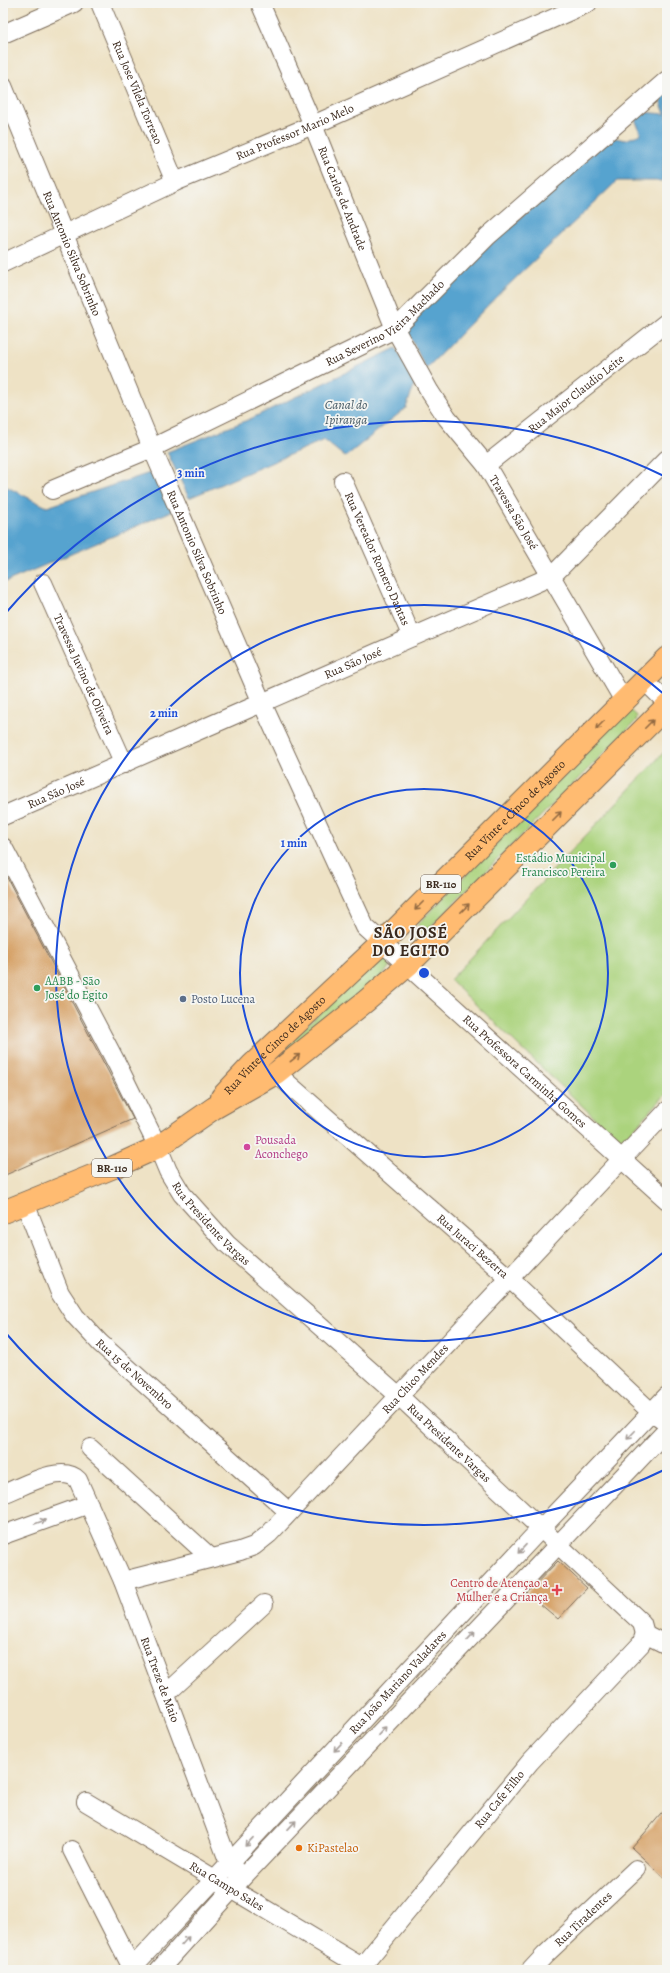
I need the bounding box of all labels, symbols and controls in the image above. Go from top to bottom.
street label: Rua Jose Vilela Torreao [109,38,166,147]
street label: Rua Professor Mario Melo [234,100,356,164]
street label: Rua Carlos de Andrade [314,144,371,253]
street label: Rua Antonio Silva Sobrinho [39,188,105,318]
street label: Rua Severino Vieira Machado [323,276,448,370]
street label: Rua Major Claudio Leite [525,351,628,437]
water label: Canal do Ipiranga [325,396,367,428]
text: 3 min [177,465,205,481]
street label: Travessa São José [486,472,542,553]
street label: Rua Antonio Silva Sobrinho [163,488,231,617]
street label: Rua Vereador Romero Dantas [341,489,414,628]
street label: Travessa Juvino de Oliveira [50,611,118,738]
street label: Rua São José [322,643,384,683]
text: 2 min [150,705,178,721]
one-way arrow [644,719,654,729]
one-way arrow [595,720,605,730]
street label: Rua Vinte e Cinco de Agosto [461,756,569,864]
street label: Rua São José [25,773,87,812]
one-way arrow [552,811,562,821]
text: 1 min [281,835,308,851]
place label: Estádio Municipal Francisco Pereira [516,850,605,880]
marker: Estádio Municipal Francisco Pereira [608,860,618,870]
road number: BR-110 [421,875,461,893]
one-way arrow [414,901,424,911]
one-way arrow [460,903,470,913]
district label: SÃO JOSÉ DO EGITO [372,922,450,962]
centre of rings [417,966,431,980]
place label: AABB - São José do Egito [44,973,108,1003]
marker: AABB - São José do Egito [32,983,42,993]
place label: Posto Lucena [191,991,256,1007]
street label: Rua Vinte e Cinco de Agosto [220,992,329,1098]
marker: Posto Lucena [178,994,188,1004]
street label: Rua Professora Carminha Gomes [459,1011,590,1132]
one-way arrow [289,1054,300,1063]
place label: Pousada Aconchego [254,1132,308,1162]
marker: Pousada Aconchego [242,1142,252,1152]
road number: BR-110 [92,1159,132,1177]
street label: Rua Presidente Vargas [168,1179,254,1269]
street label: Rua Juraci Bezerra [433,1210,512,1282]
street label: Rua 15 de Novembro [92,1335,177,1413]
street label: Rua Chico Mendes [378,1340,452,1417]
street label: Rua Presidente Vargas [404,1400,495,1486]
one-way arrow [626,1430,635,1440]
one-way arrow [33,1518,46,1525]
one-way arrow [517,1544,526,1554]
place label: Centro de Atençao a Mulher e a Criança [450,1575,548,1605]
marker: Centro de Atençao a Mulher e a Criança [551,1584,563,1596]
street label: Rua João Mariano Valadares [345,1627,450,1738]
one-way arrow [466,1631,476,1641]
street label: Rua Treze de Maio [137,1635,183,1725]
one-way arrow [377,1726,386,1736]
one-way arrow [333,1742,342,1752]
street label: Rua Cafe Filho [471,1767,528,1832]
one-way arrow [288,1820,297,1830]
one-way arrow [244,1837,254,1847]
place label: KiPastelao [307,1840,359,1856]
marker: KiPastelao [294,1843,304,1853]
street label: Rua Campo Sales [187,1858,267,1915]
street label: Rua Tiradentes [551,1888,616,1950]
one-way arrow [181,1936,190,1946]

